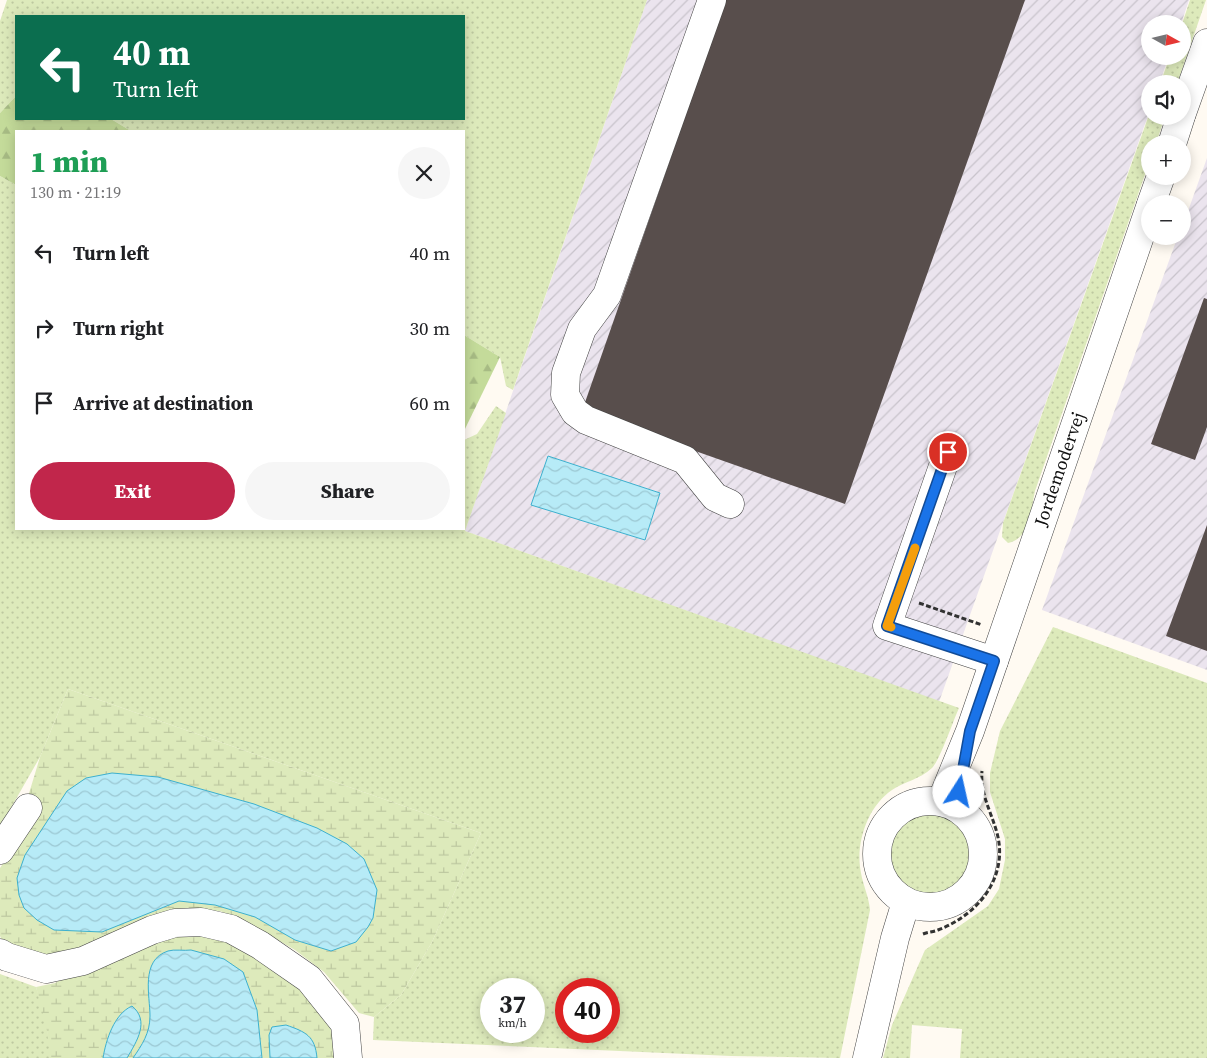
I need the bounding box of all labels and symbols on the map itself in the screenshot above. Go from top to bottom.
north arrow [1141,15,1191,65]
street label: Jordemodervej [1027,409,1090,530]
pin [927,431,969,473]
position arrow [932,765,984,817]
speed limit sign: 40 [555,978,620,1043]

